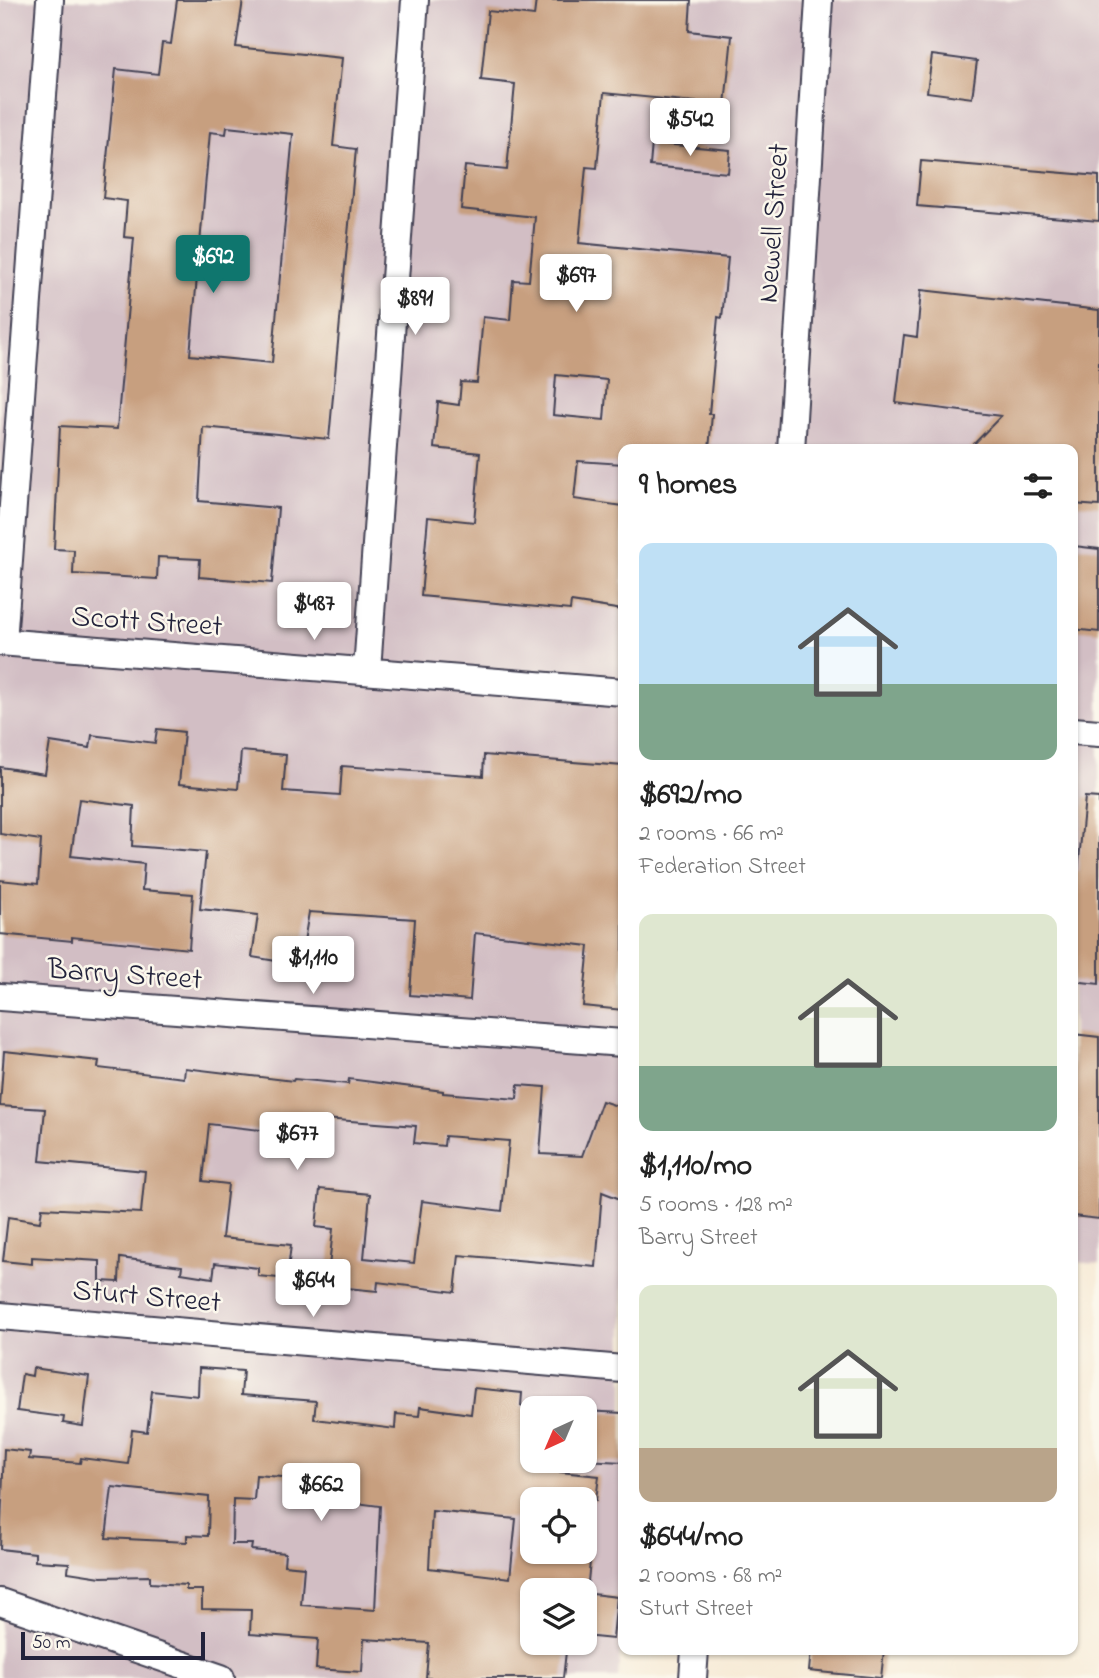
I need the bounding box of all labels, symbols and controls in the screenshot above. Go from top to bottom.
pin: $542 [649,99,731,158]
text: $542 [666,104,714,137]
street label: Newell Street [747,142,803,305]
pin: $692 [172,236,254,295]
text: $692 [192,241,234,274]
pin: $697 [535,254,617,314]
text: $697 [556,260,596,293]
pin: $891 [374,278,456,337]
text: $891 [397,283,433,316]
text: 9 homes [639,464,737,508]
icon: filters [1019,467,1057,505]
pin: $487 [273,582,355,642]
text: $487 [293,588,335,621]
icon: home [785,589,911,715]
street label: Scott Street [70,596,224,650]
text: $692/mo [639,774,742,818]
text: 2 rooms · 66 m² [639,818,784,851]
text: Federation Street [639,851,806,884]
pin: $1,110 [256,936,370,996]
text: $1,110 [288,942,338,975]
street label: Barry Street [45,949,204,1003]
icon: home [785,960,911,1086]
pin: $677 [256,1112,338,1172]
text: $677 [276,1118,319,1151]
text: $1,110/mo [639,1145,752,1189]
text: 5 rooms · 128 m² [639,1189,793,1222]
text: Barry Street [639,1222,758,1255]
pin: $644 [272,1260,354,1319]
text: $644 [292,1265,335,1298]
street label: Sturt Street [71,1270,223,1326]
icon: home [785,1331,911,1457]
north arrow [520,1396,597,1474]
map controls [520,1396,597,1655]
pin: $662 [280,1464,362,1523]
text: $662 [298,1469,344,1502]
button: locate [520,1487,597,1564]
text: $644/mo [639,1516,743,1560]
text: 2 rooms · 68 m² [639,1560,782,1593]
button: layers [520,1578,597,1655]
text: Sturt Street [639,1593,753,1626]
scale bar [21,1629,205,1661]
text: 50 m [32,1630,71,1657]

